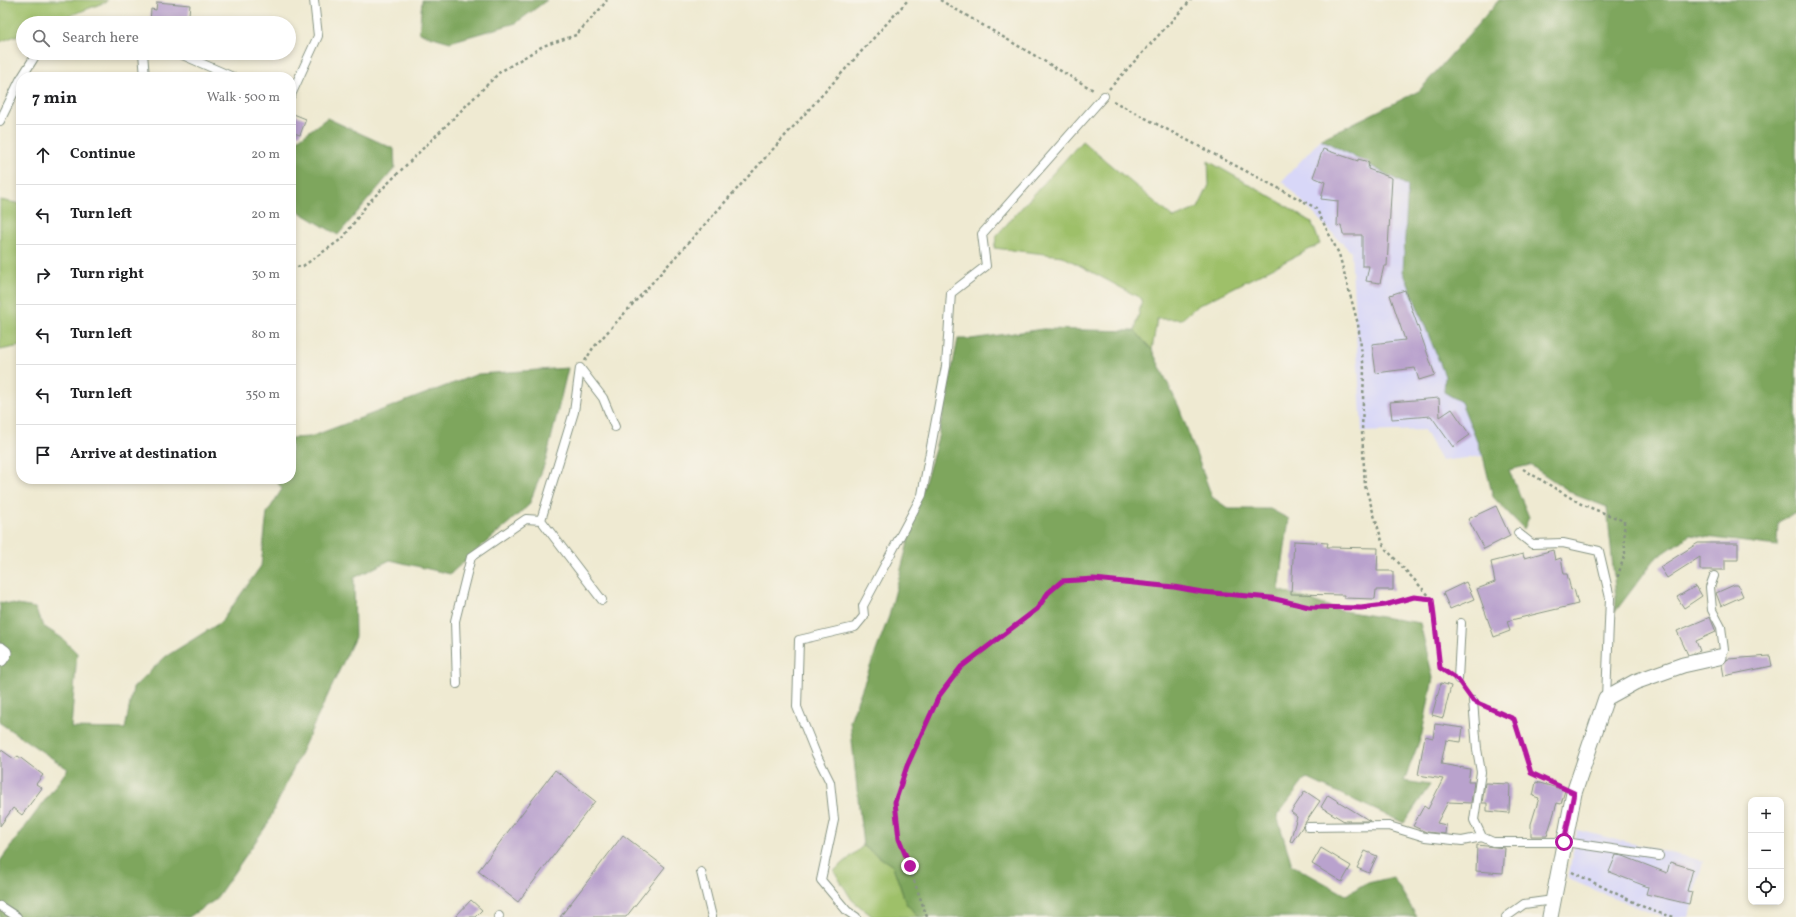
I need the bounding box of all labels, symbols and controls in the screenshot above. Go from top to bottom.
search box [16,16,296,60]
icon: search [30,27,52,49]
text: Search here [62,28,139,49]
text: 7 min [32,87,77,110]
text: Walk · 500 m [207,89,280,107]
icon: ahead [32,144,54,166]
text: Continue [70,144,135,165]
text: 20 m [251,146,280,164]
icon: left [32,204,54,226]
text: Turn left [70,204,132,225]
text: 20 m [251,206,280,224]
icon: right [32,264,54,286]
text: Turn right [70,264,144,285]
text: 30 m [252,266,280,284]
icon: left [32,324,54,346]
text: Turn left [70,324,132,345]
text: 80 m [251,326,280,344]
icon: left [32,384,54,406]
text: Turn left [70,384,132,405]
text: 350 m [245,386,280,404]
icon: arrive [32,444,54,466]
text: Arrive at destination [70,444,217,465]
map controls [1748,797,1784,905]
button: + [1748,797,1784,833]
route start [1555,833,1573,851]
button: − [1748,833,1784,869]
route end [901,857,919,875]
button: locate [1748,869,1784,905]

